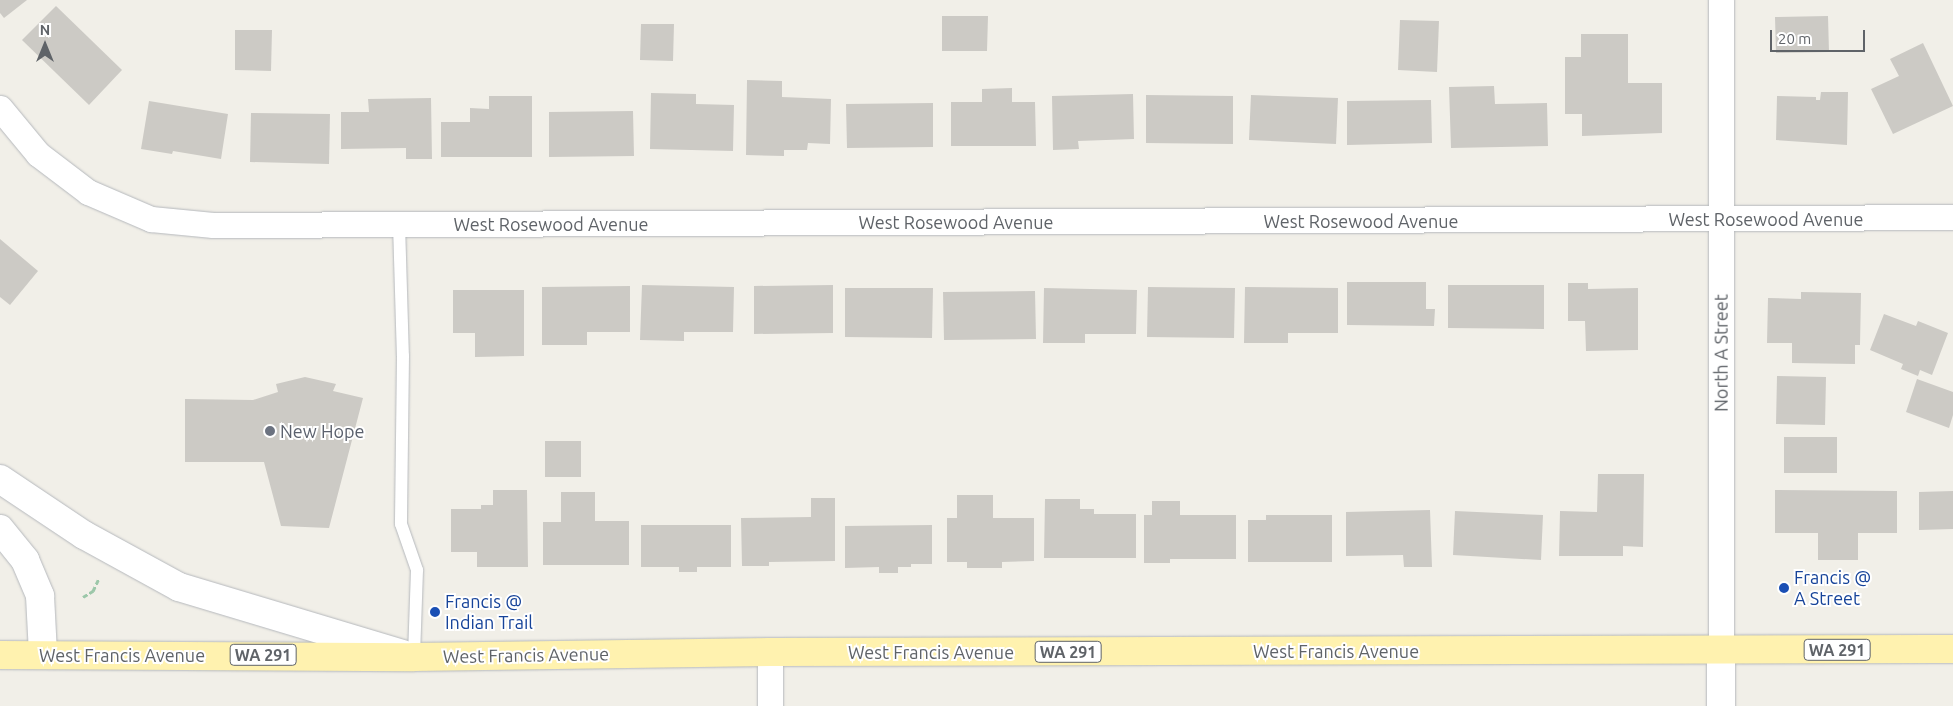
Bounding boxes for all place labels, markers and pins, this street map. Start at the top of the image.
place label: New Hope [280,420,364,442]
marker: New Hope [264,425,276,437]
place label: Francis @ A Street [1794,567,1871,610]
marker: Francis @ A Street [1778,582,1790,594]
place label: Francis @ Indian Trail [445,591,533,634]
marker: Francis @ Indian Trail [429,606,441,618]

